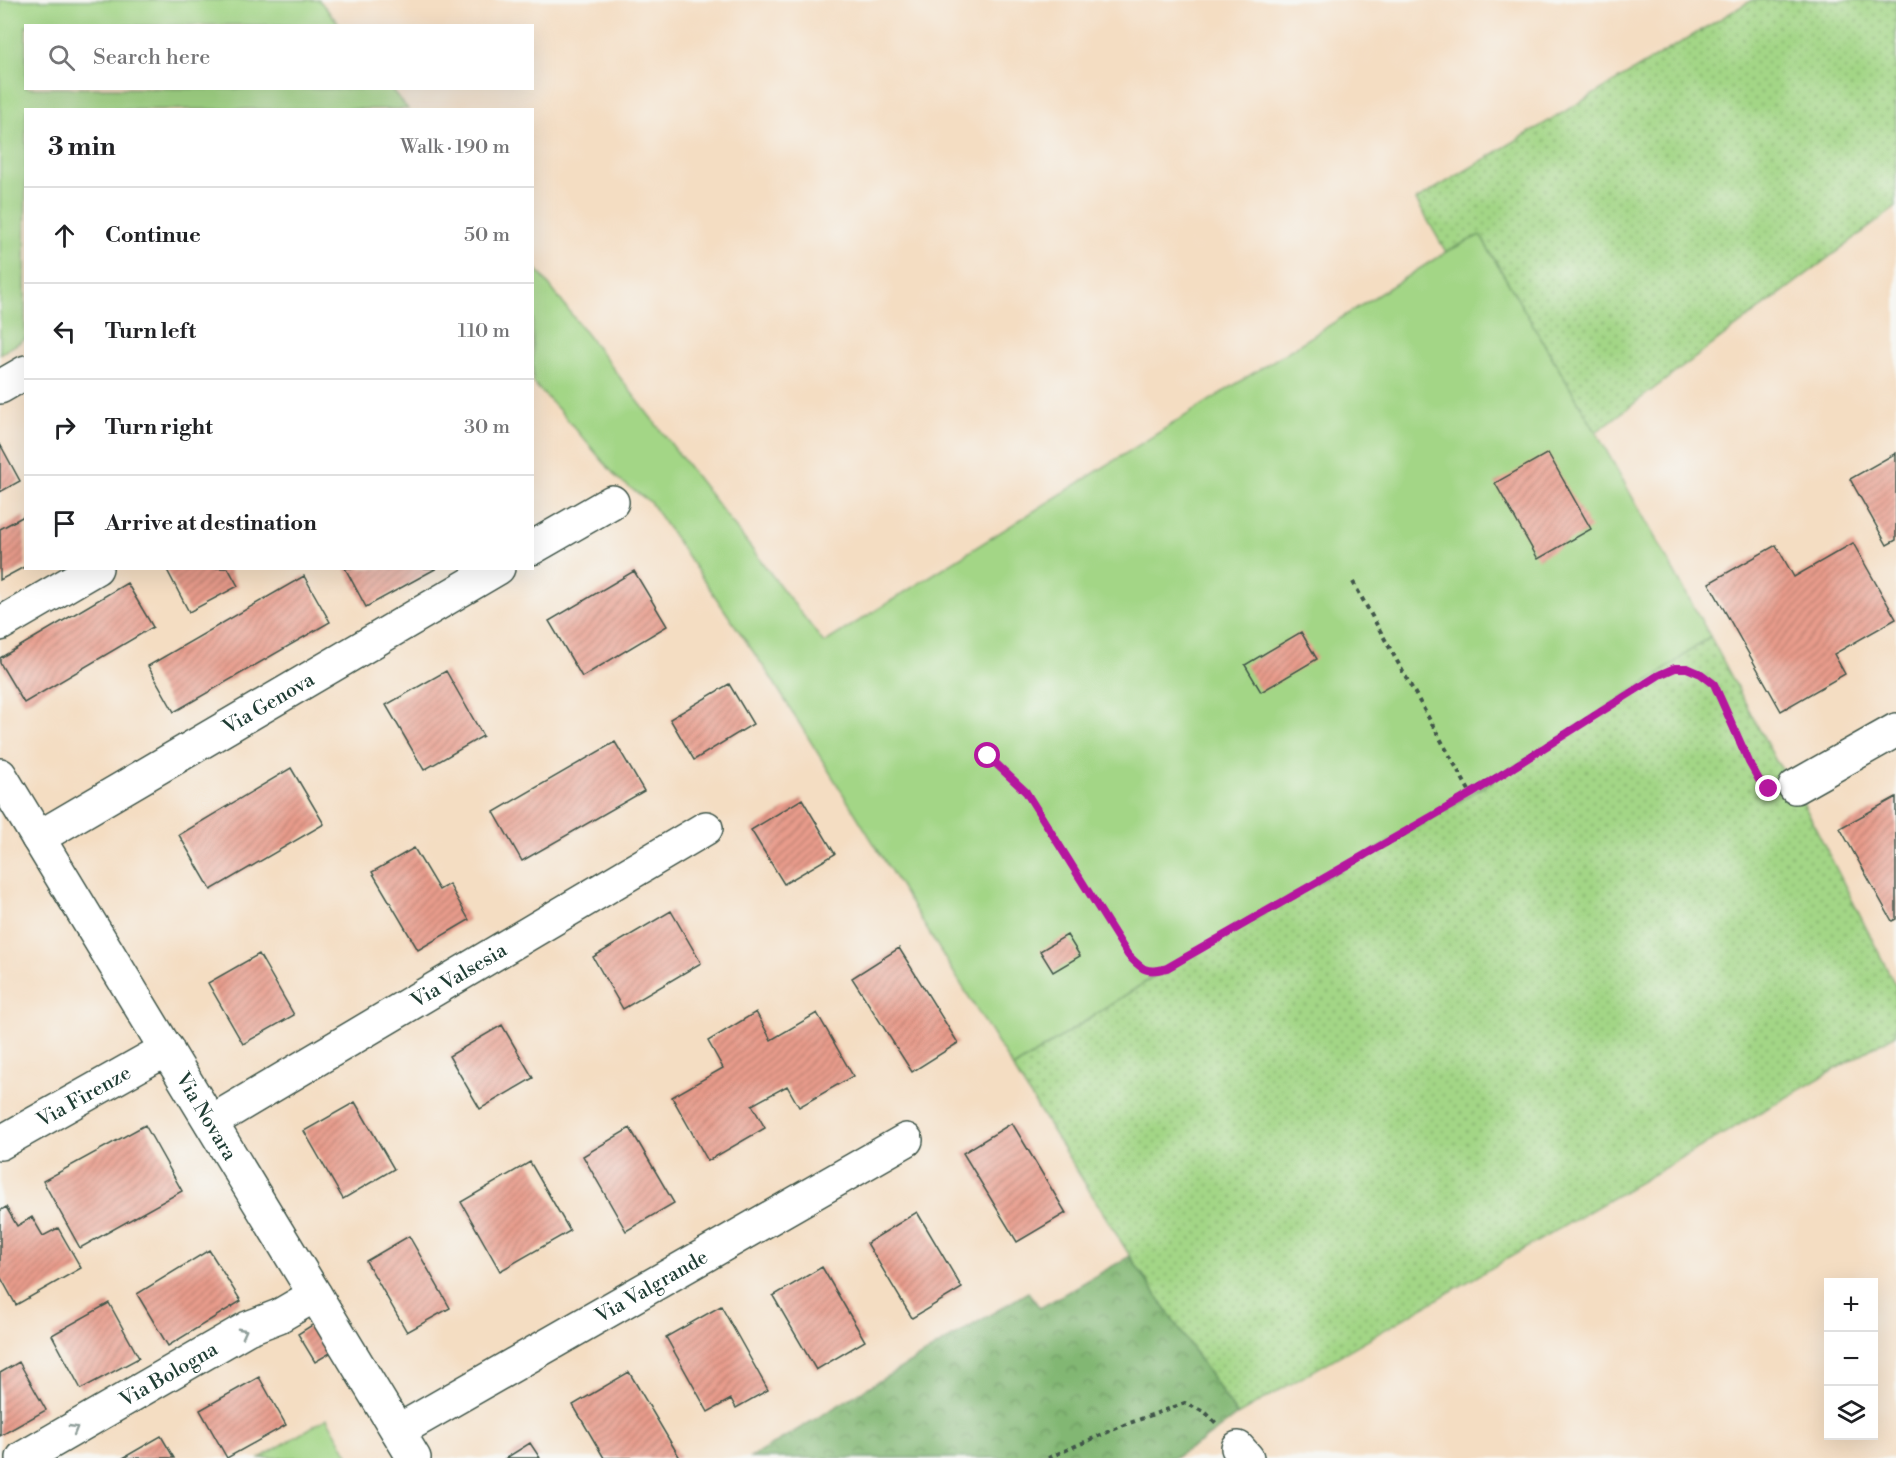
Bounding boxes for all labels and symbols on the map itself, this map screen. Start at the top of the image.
street label: Via Genova [218,667,320,741]
route start [974,742,1000,768]
route end [1755,775,1781,801]
street label: Via Valsesia [406,938,513,1015]
street label: Via Firenze [32,1061,136,1134]
street label: Via Novara [169,1068,242,1166]
street label: Via Valgrande [591,1245,713,1330]
one-way arrow [237,1328,247,1339]
street label: Via Bologna [115,1337,223,1414]
one-way arrow [68,1425,78,1436]

